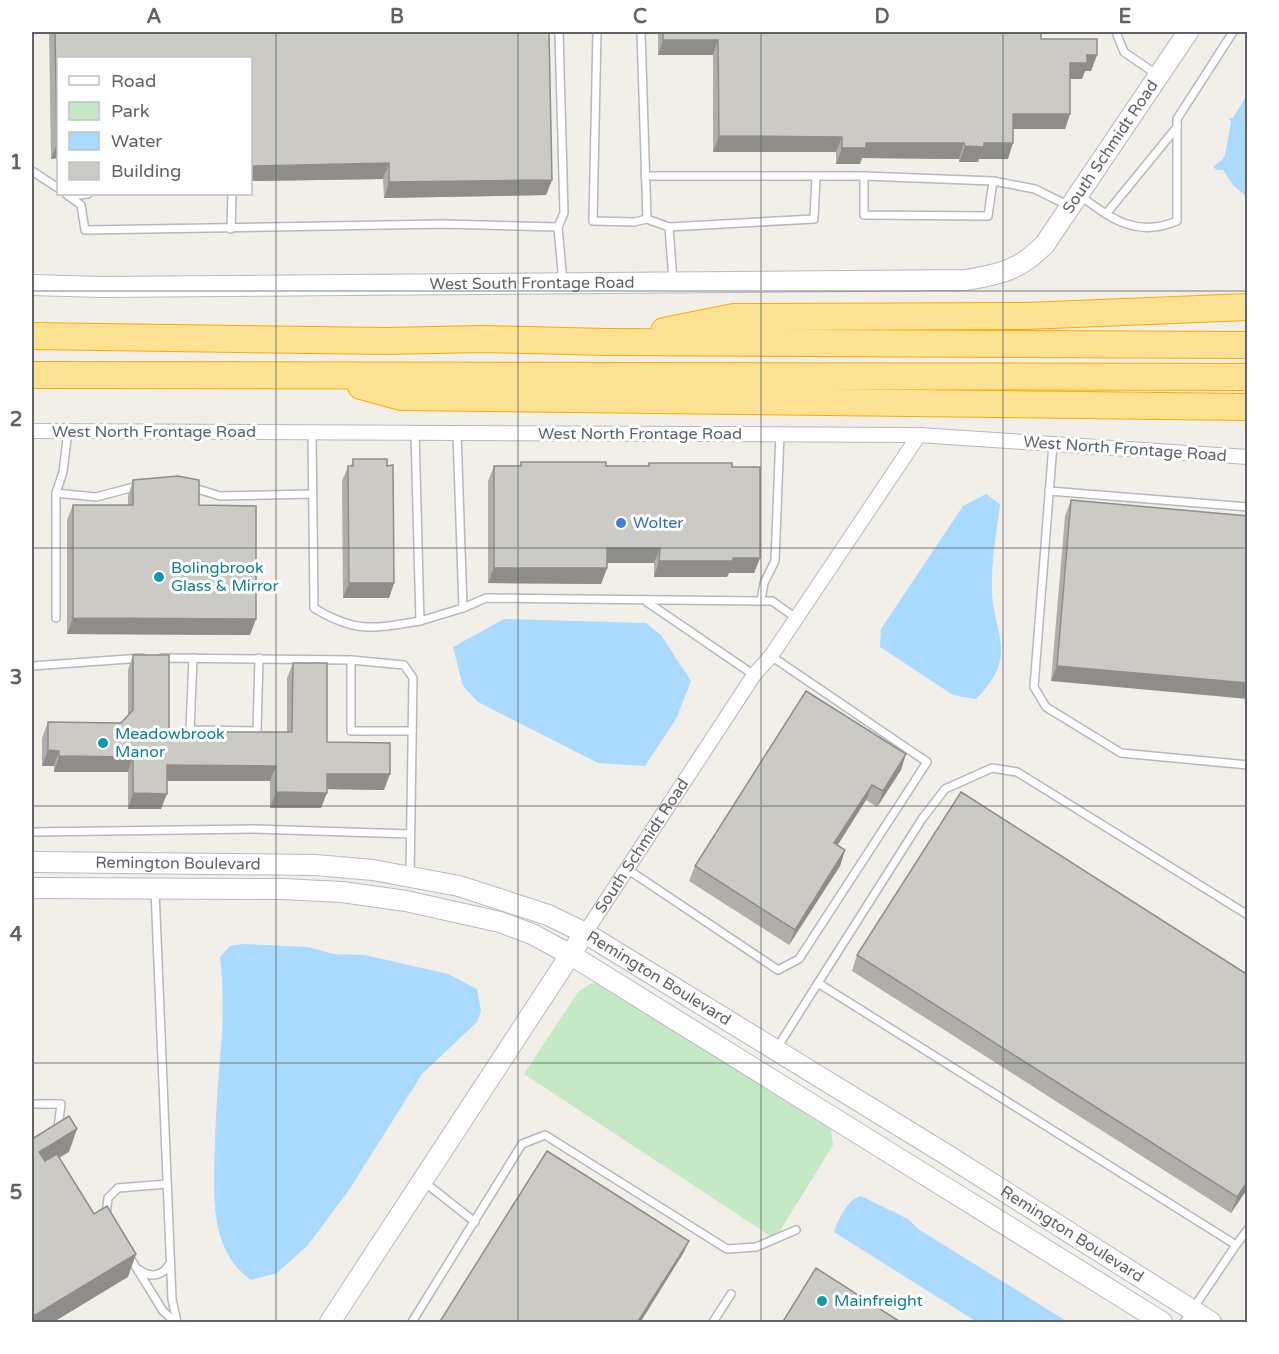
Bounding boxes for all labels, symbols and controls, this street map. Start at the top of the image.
text: A [147,5,162,29]
text: B [390,5,404,29]
text: C [633,5,647,29]
text: D [874,5,890,29]
text: E [1119,5,1132,29]
legend [57,57,252,195]
text: Road [111,70,156,92]
street label: South Schmidt Road [1058,76,1163,218]
text: Park [111,100,150,122]
text: Water [111,130,162,152]
text: 1 [10,151,22,175]
text: Building [111,160,181,182]
street label: West South Frontage Road [429,273,635,294]
text: 2 [10,408,22,432]
street label: West North Frontage Road [52,422,256,442]
street label: West North Frontage Road [538,424,742,444]
street label: West North Frontage Road [1023,432,1227,466]
place label: Wolter [633,513,684,533]
marker: Wolter [614,516,628,530]
place label: Bolingbrook Glass & Mirror [171,558,280,596]
marker: Bolingbrook Glass & Mirror [152,570,166,584]
text: 3 [10,666,22,690]
place label: Meadowbrook Manor [115,724,225,762]
marker: Meadowbrook Manor [96,736,110,750]
street label: South Schmidt Road [591,775,693,917]
street label: Remington Boulevard [95,853,261,874]
text: 4 [10,923,23,947]
street label: Remington Boulevard [583,926,735,1030]
text: 5 [10,1181,22,1205]
street label: Remington Boulevard [997,1181,1147,1287]
place label: Mainfreight [834,1291,923,1311]
marker: Mainfreight [815,1294,829,1308]

